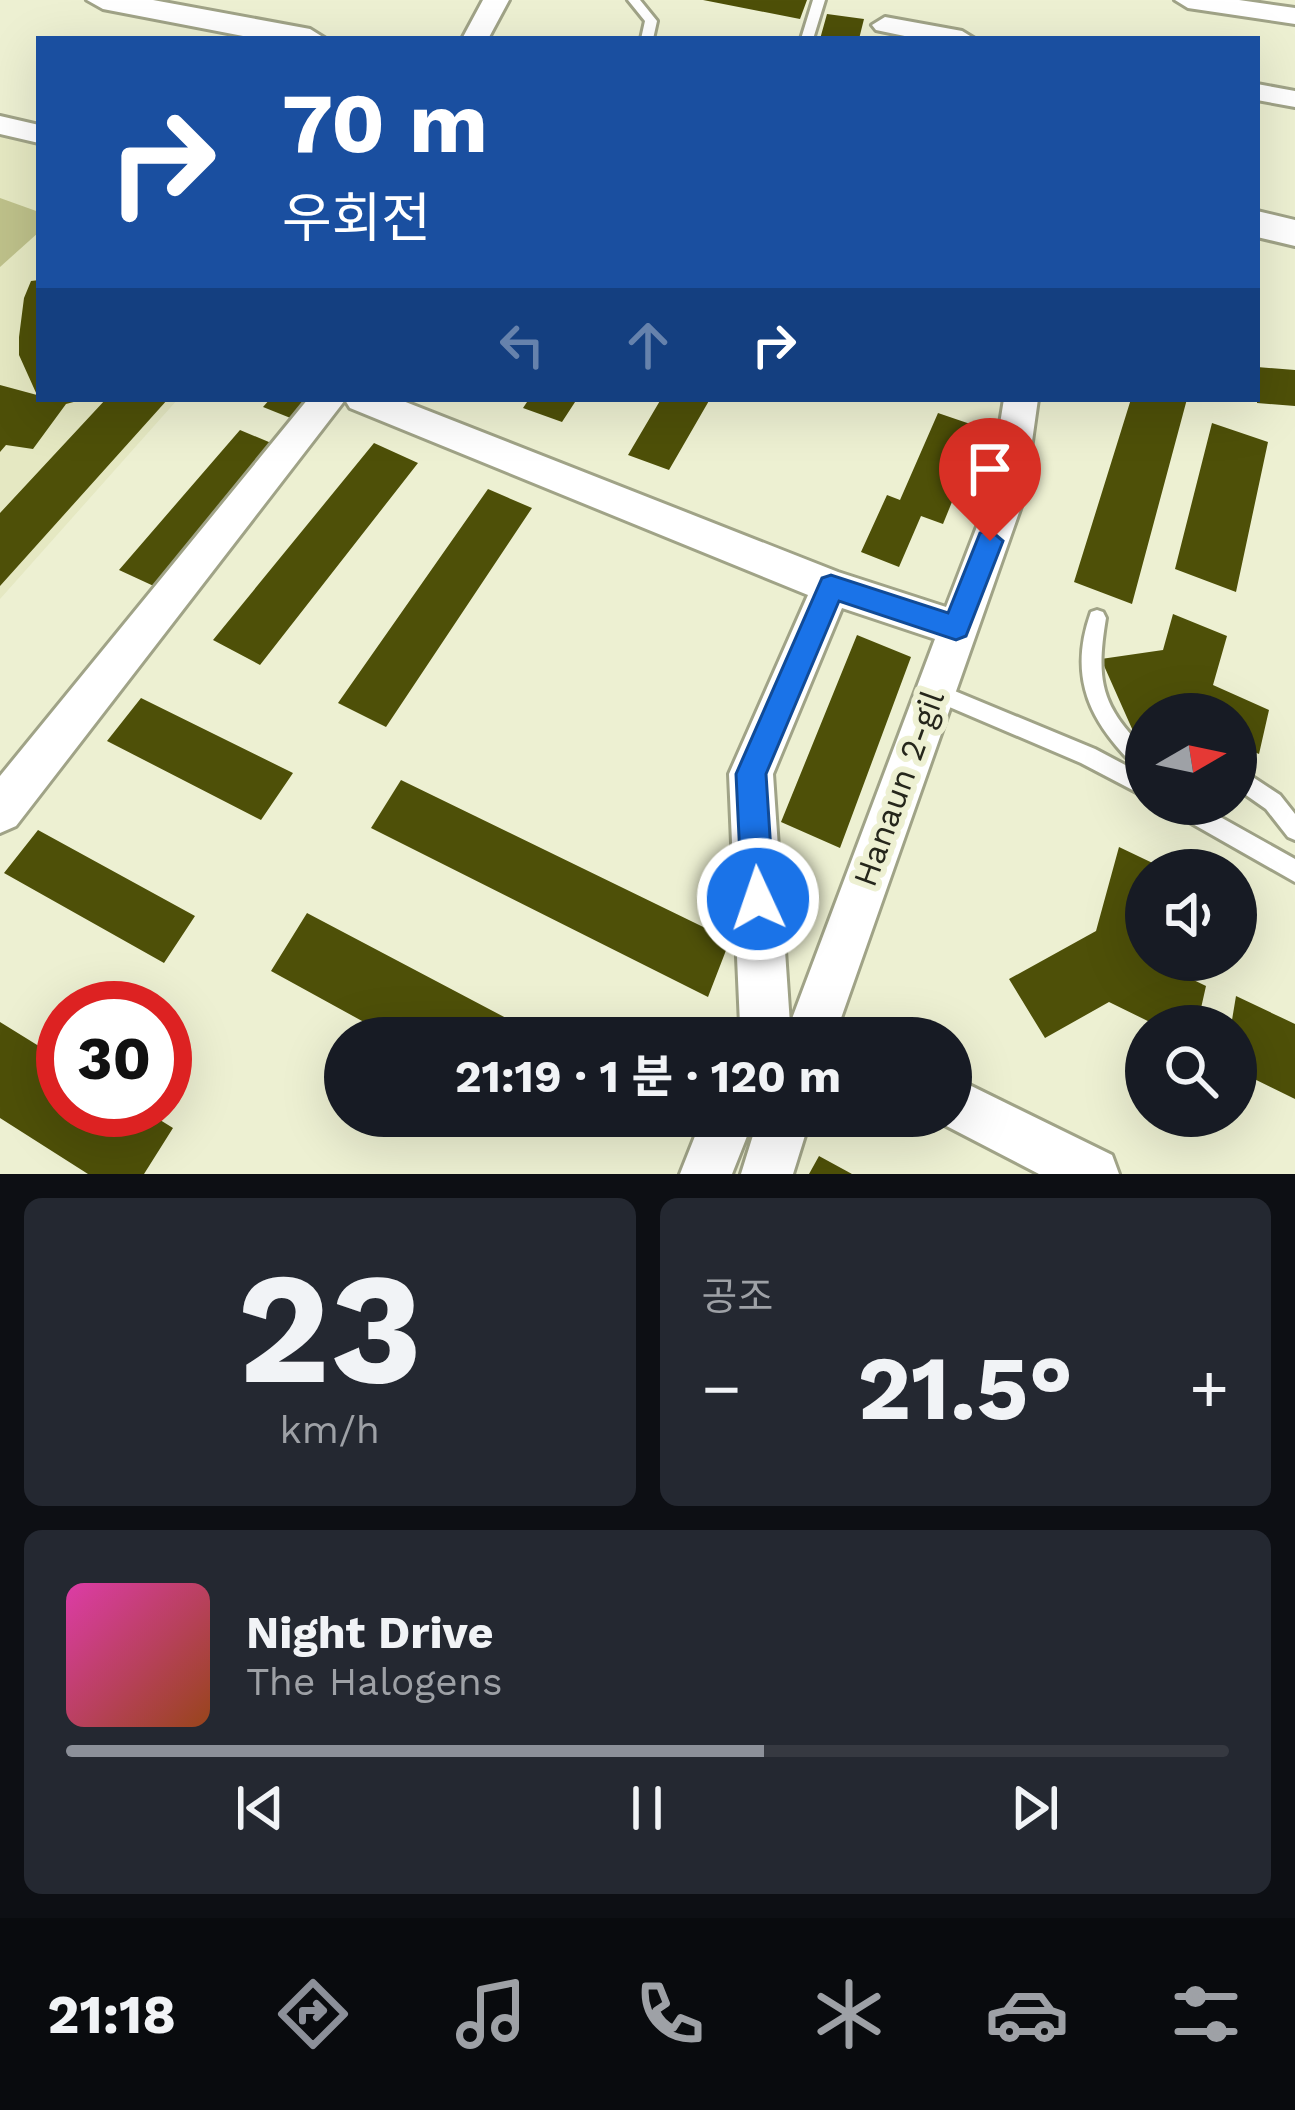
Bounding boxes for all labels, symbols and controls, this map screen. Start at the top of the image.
text: 70 m [282,74,488,172]
icon: right [84,84,240,240]
text: 우회전 [282,187,431,250]
icon: left [489,312,555,378]
icon: ahead [615,312,681,378]
icon: right [741,312,807,378]
pin [939,418,1041,541]
icon: arrive [957,436,1023,502]
street label: Hanaun 2-gil [845,685,952,891]
north arrow [1125,693,1257,825]
map controls [1125,693,1257,1137]
position arrow [695,836,821,962]
button: sound [1125,849,1257,981]
speed limit sign: 30 [36,981,192,1137]
button: search [1125,1005,1257,1137]
text: 21:19 · 1 분 · 120 m [455,1050,841,1103]
text: 23 [237,1237,422,1420]
text: 공조 [702,1274,773,1319]
text: 21.5° [857,1335,1073,1441]
text: − [702,1350,741,1427]
text: + [1189,1350,1229,1427]
text: km/h [280,1407,380,1452]
text: Night Drive [246,1606,494,1659]
text: The Halogens [246,1659,502,1704]
icon: previous [227,1775,293,1841]
icon: pause [614,1775,680,1841]
icon: next [1002,1775,1068,1841]
icon: directions [271,1972,355,2056]
icon: music [449,1972,533,2056]
icon: phone [628,1972,712,2056]
icon: climate [807,1972,891,2056]
icon: car [985,1972,1069,2056]
icon: filters [1164,1972,1248,2056]
text: 21:18 [47,1983,176,2046]

